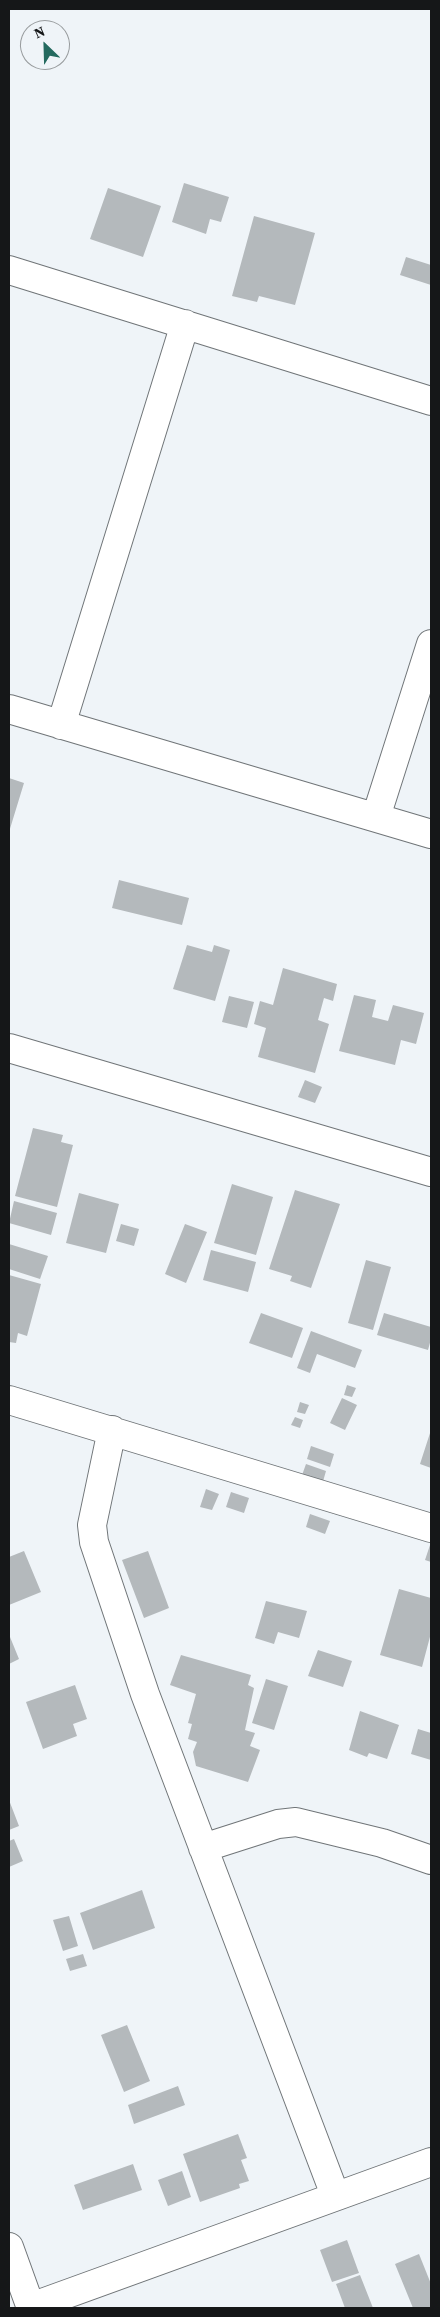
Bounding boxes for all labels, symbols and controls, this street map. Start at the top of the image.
north arrow [20,20,70,70]
text: N [31,21,48,43]

